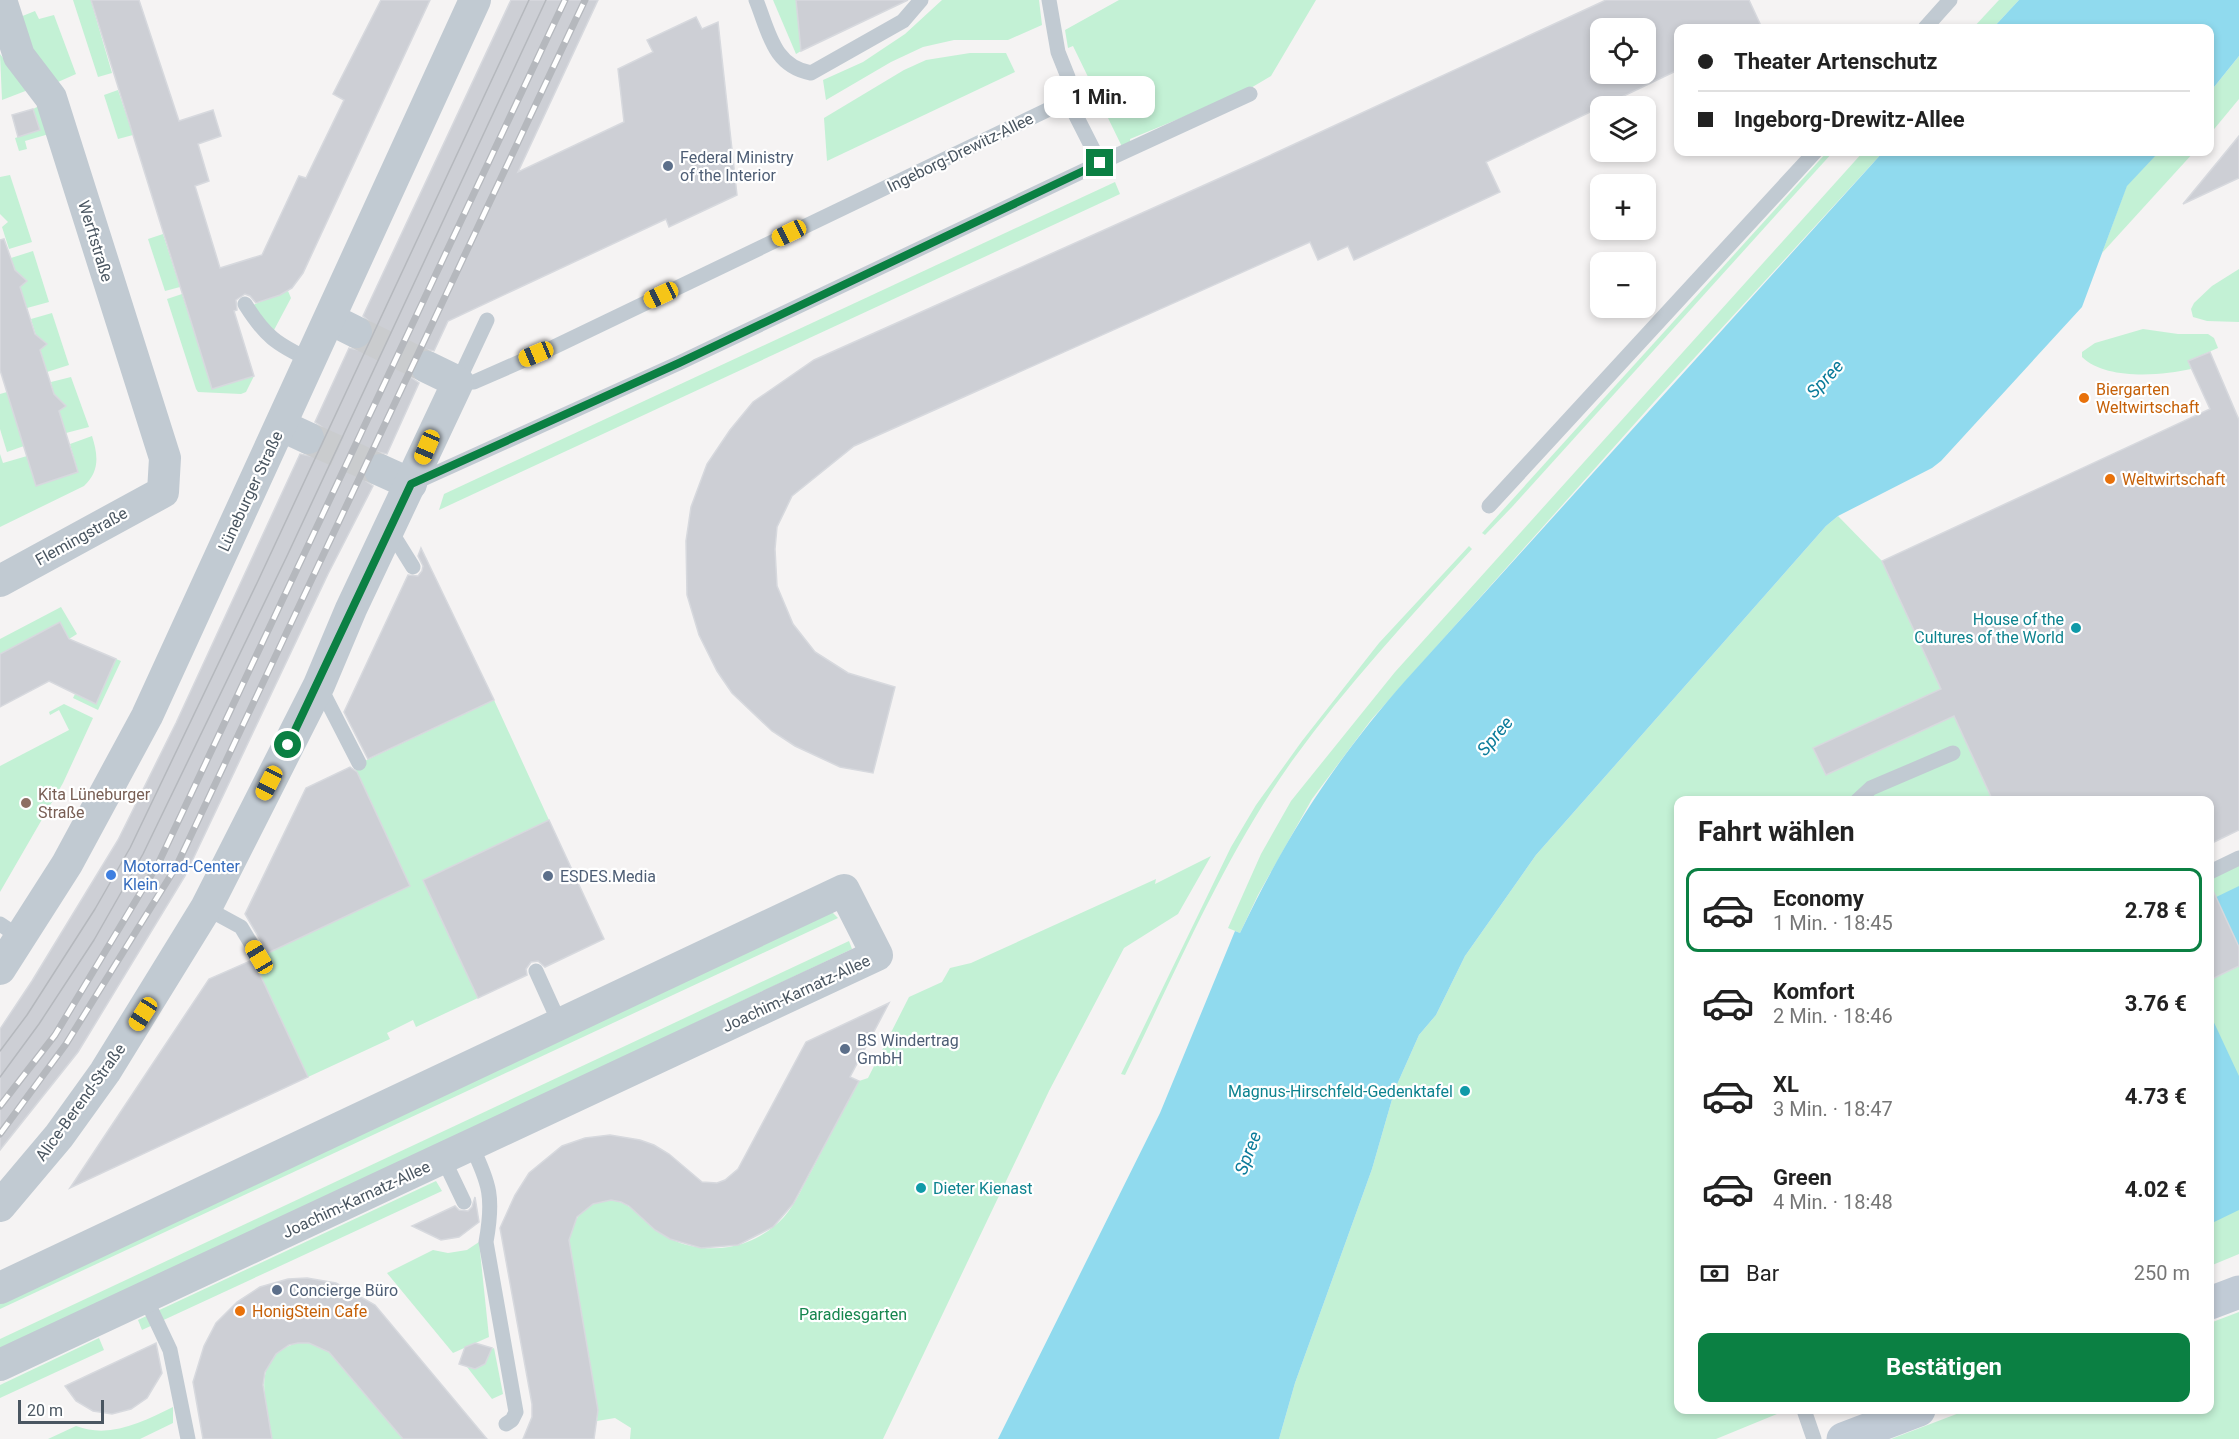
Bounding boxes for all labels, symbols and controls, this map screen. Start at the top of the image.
map controls [1590,18,1656,318]
button: locate [1590,18,1656,84]
text: Theater Artenschutz [1734,49,1938,74]
callout: 1 Min. [1044,76,1156,118]
text: 1 Min. [1071,85,1128,109]
button: layers [1590,96,1656,162]
text: Ingeborg-Drewitz-Allee [1734,107,1965,132]
street label: Ingeborg-Drewitz-Allee [884,109,1036,196]
place label: Federal Ministry of the Interior [680,148,794,185]
route end [1086,149,1113,176]
marker: Federal Ministry of the Interior [661,159,675,173]
button: + [1590,174,1656,240]
street label: Werftstraße [74,198,117,284]
car [769,217,809,249]
button: − [1590,252,1656,318]
car [641,279,681,311]
car [516,339,556,369]
water label: Spree [1802,355,1847,402]
place label: Biergarten Weltwirtschaft [2096,380,2199,417]
marker: Biergarten Weltwirtschaft [2077,391,2091,405]
car [412,427,442,467]
street label: Lüneburger Straße [214,428,287,555]
place label: Weltwirtschaft [2122,470,2225,489]
marker: Weltwirtschaft [2103,472,2117,486]
street label: Flemingstraße [32,503,131,570]
place label: House of the Cultures of the World [1914,610,2064,647]
marker: House of the Cultures of the World [2069,621,2083,635]
water label: Spree [1472,712,1517,759]
route start [274,731,301,758]
car [253,763,285,803]
place label: Kita Lüneburger Straße [38,785,151,822]
marker: Kita Lüneburger Straße [19,796,33,810]
text: Fahrt wählen [1698,816,1855,848]
place label: Motorrad-Center Klein [123,857,240,894]
place label: ESDES.Media [560,867,656,886]
marker: Motorrad-Center Klein [104,868,118,882]
marker: ESDES.Media [541,869,555,883]
icon: car [1701,883,1755,937]
text: Economy [1773,886,1864,911]
text: 2.78 € [2125,898,2187,923]
text: 1 Min. · 18:45 [1773,911,1893,935]
car [242,937,276,977]
street label: Joachim-Karnatz-Allee [719,951,873,1036]
icon: car [1701,976,1755,1030]
text: Komfort [1773,979,1855,1004]
text: 3.76 € [2125,991,2187,1016]
car [126,994,160,1034]
text: 2 Min. · 18:46 [1773,1004,1893,1028]
place label: BS Windertrag GmbH [857,1031,959,1068]
street label: Alice-Berend-Straße [31,1040,129,1165]
marker: BS Windertrag GmbH [838,1042,852,1056]
icon: car [1701,1069,1755,1123]
text: XL [1773,1072,1799,1097]
place label: Magnus-Hirschfeld-Gedenktafel [1228,1082,1453,1101]
marker: Magnus-Hirschfeld-Gedenktafel [1458,1084,1472,1098]
text: 4.73 € [2125,1084,2187,1109]
text: 3 Min. · 18:47 [1773,1097,1893,1121]
water label: Spree [1230,1128,1265,1177]
street label: Joachim-Karnatz-Allee [279,1157,433,1242]
icon: car [1701,1162,1755,1216]
text: Green [1773,1165,1832,1190]
text: 4.02 € [2125,1177,2187,1202]
place label: Dieter Kienast [933,1179,1032,1198]
marker: Dieter Kienast [914,1181,928,1195]
text: 4 Min. · 18:48 [1773,1190,1893,1214]
icon: cash [1698,1257,1731,1290]
text: Bar [1746,1261,1779,1286]
text: 250 m [2134,1261,2190,1285]
place label: Concierge Büro [289,1281,398,1300]
marker: Concierge Büro [270,1283,284,1297]
place label: HonigStein Cafe [252,1302,367,1321]
marker: HonigStein Cafe [233,1304,247,1318]
park label: Paradiesgarten [799,1305,907,1324]
button: Bestätigen [1698,1333,2190,1402]
scale bar [18,1397,104,1424]
text: 20 m [27,1401,63,1420]

